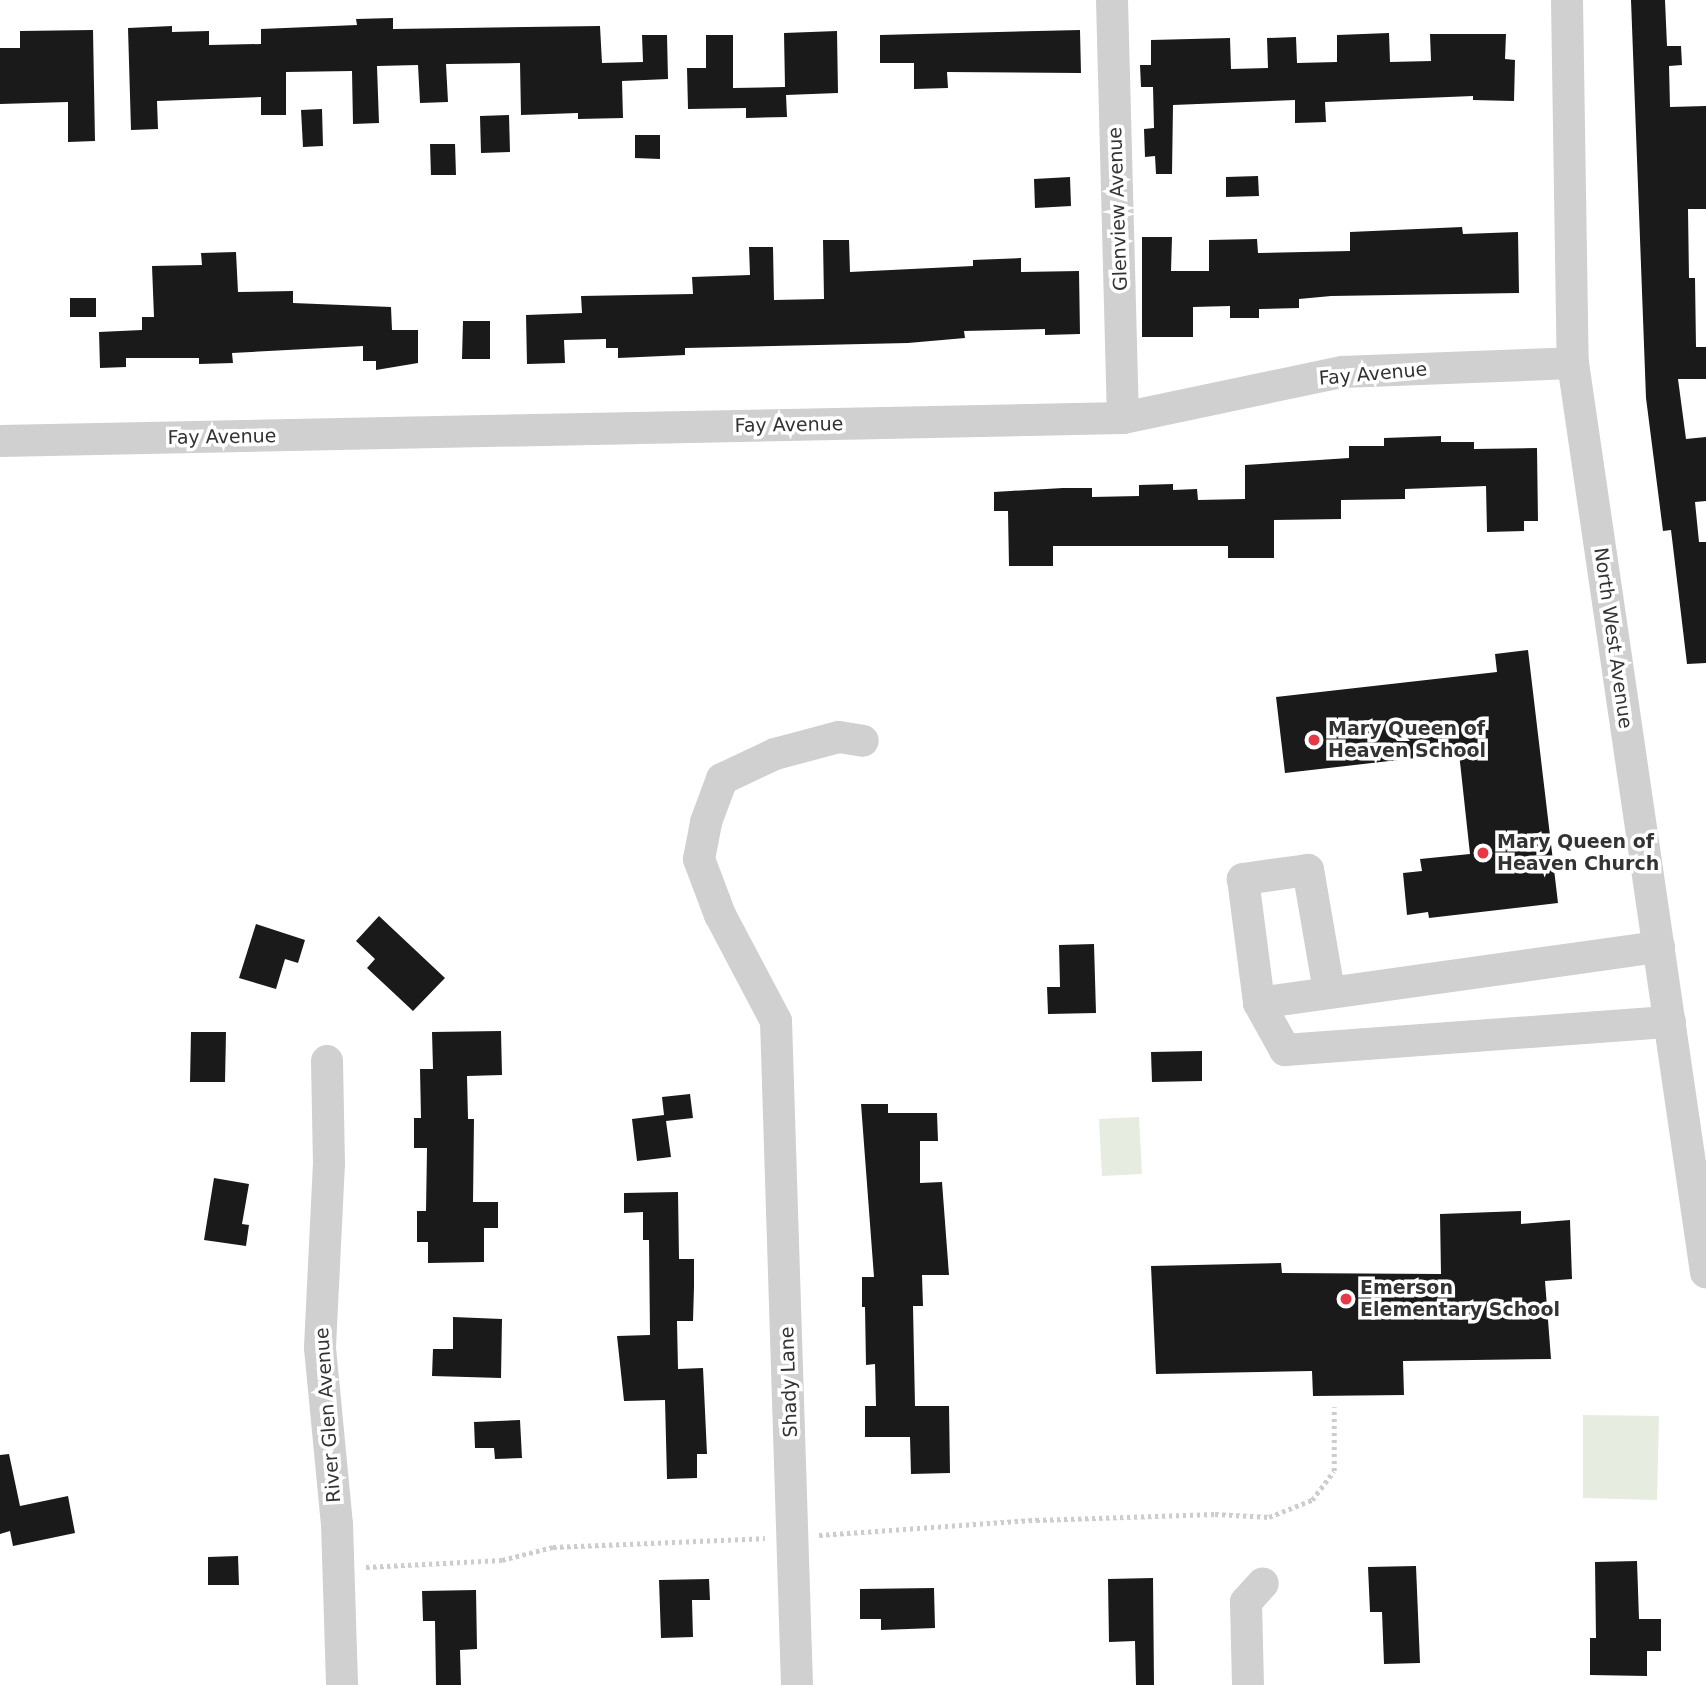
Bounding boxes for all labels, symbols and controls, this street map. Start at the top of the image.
street label: Glenview Avenue [1104,127,1132,291]
street label: Fay Avenue [1318,358,1428,390]
street label: Fay Avenue [734,413,844,437]
street label: Fay Avenue [167,425,277,449]
street label: North West Avenue [1589,546,1637,730]
place label: Mary Queen of Heaven School [1328,718,1486,762]
marker: Mary Queen of Heaven School [1306,732,1322,748]
place label: Mary Queen of Heaven Church [1497,831,1659,875]
marker: Mary Queen of Heaven Church [1475,845,1491,861]
place label: Emerson Elementary School [1360,1277,1560,1321]
marker: Emerson Elementary School [1338,1291,1354,1307]
street label: Shady Lane [776,1326,802,1438]
street label: River Glen Avenue [311,1327,345,1503]

